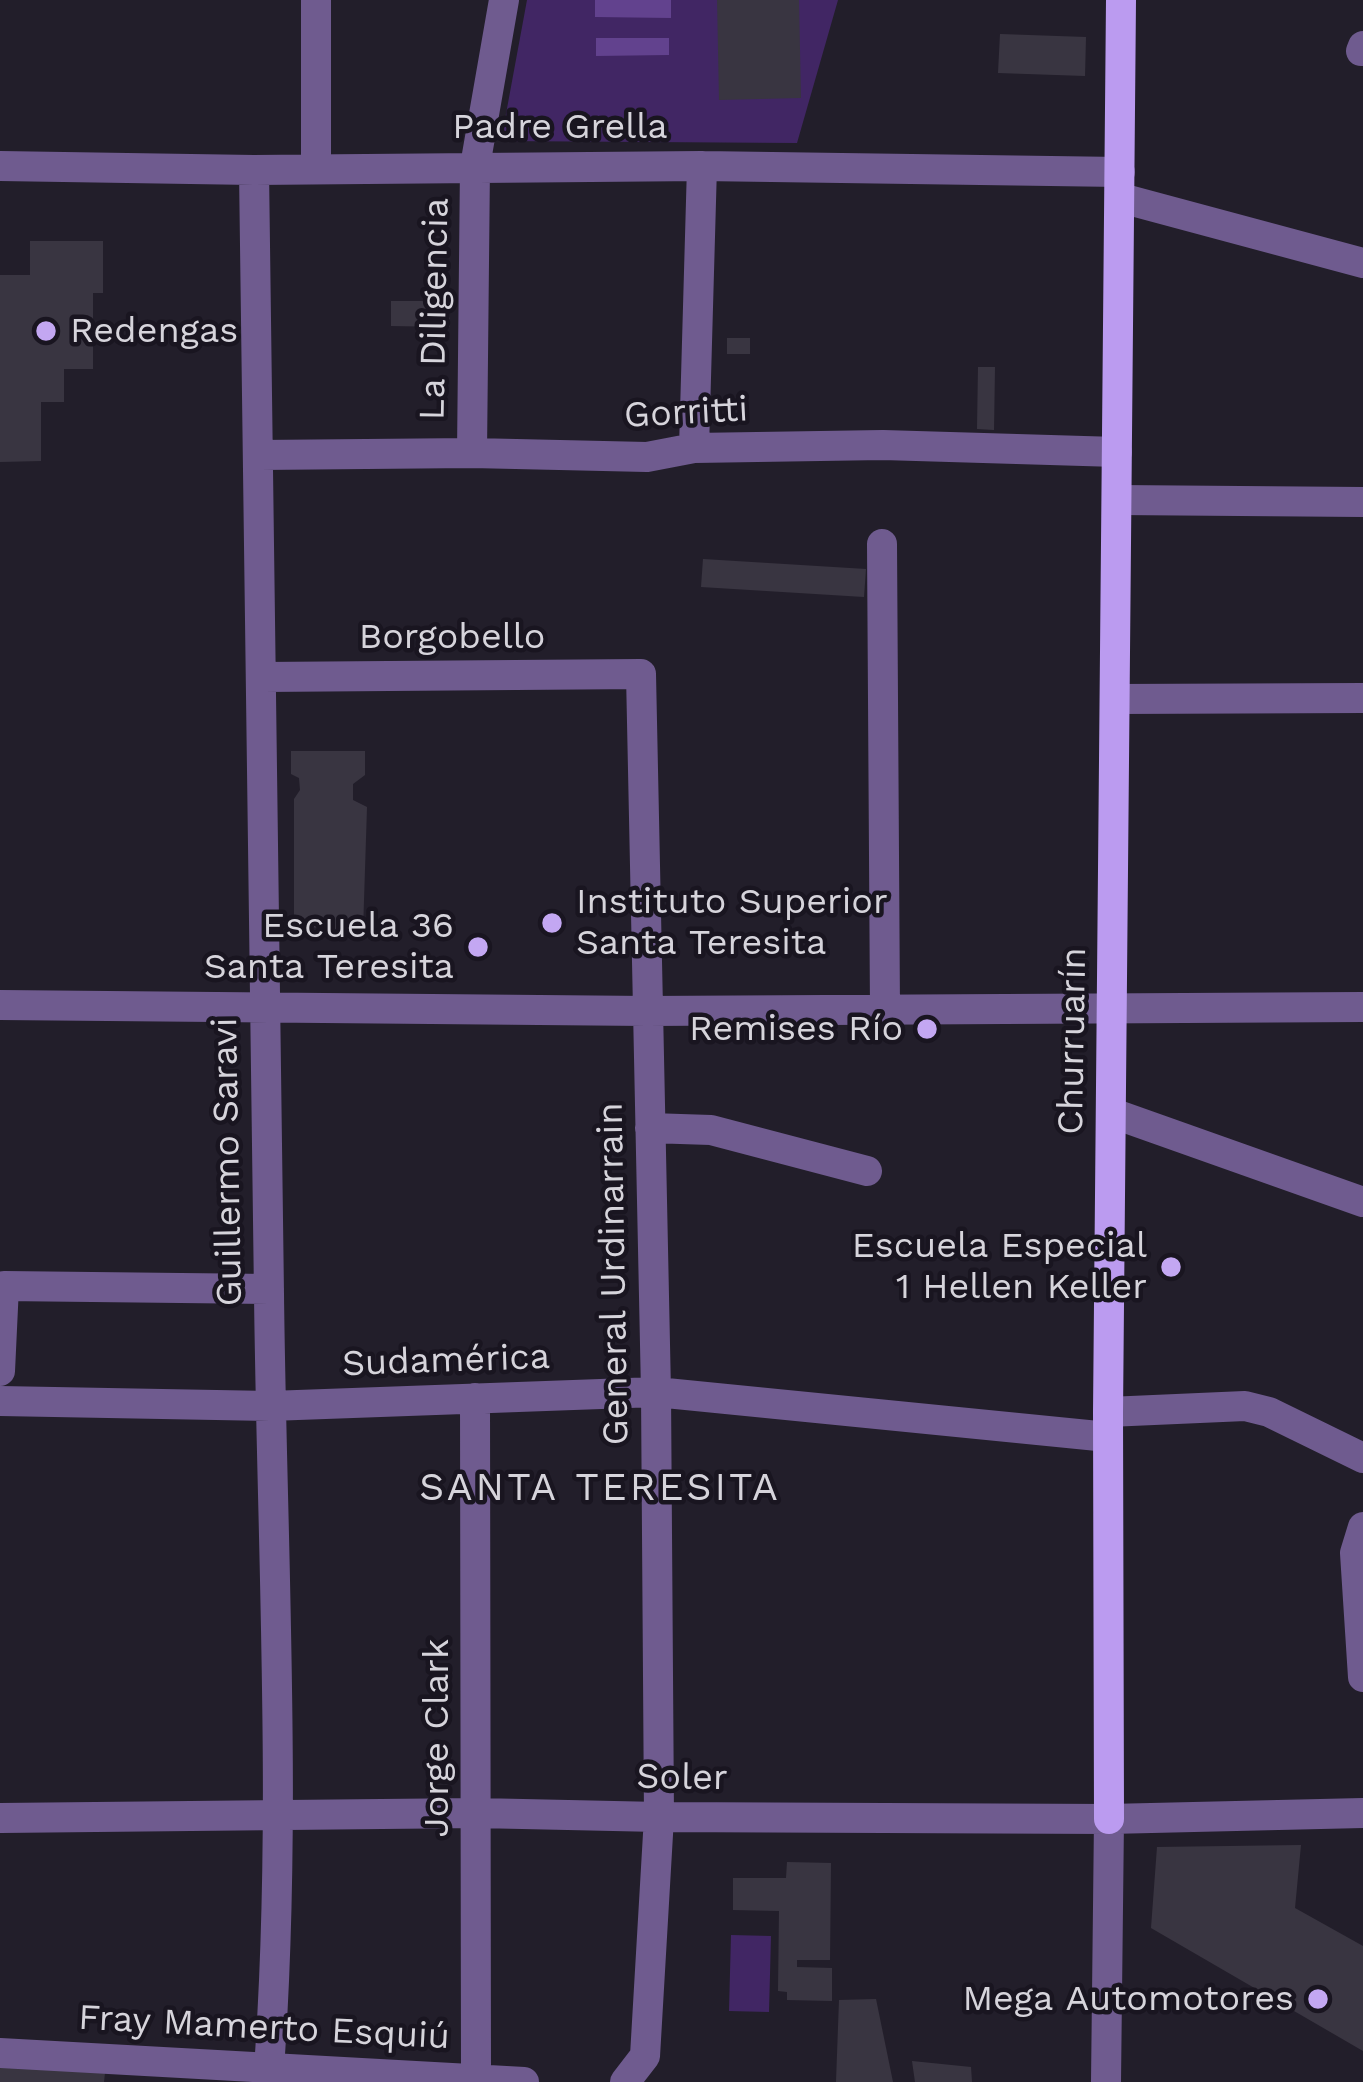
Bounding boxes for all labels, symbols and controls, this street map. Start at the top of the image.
street label: Padre Grella [452,105,668,149]
street label: La Diligencia [411,197,459,421]
place label: Redengas [70,309,238,353]
marker: Redengas [33,318,59,344]
street label: Gorritti [623,388,749,438]
street label: Borgobello [359,615,545,659]
place label: Instituto Superior Santa Teresita [576,880,888,965]
place label: Escuela 36 Santa Teresita [204,904,454,989]
marker: Instituto Superior Santa Teresita [539,910,565,936]
marker: Escuela 36 Santa Teresita [465,934,491,960]
street label: Churruarín [1050,947,1096,1135]
place label: Remises Río [689,1007,903,1051]
marker: Remises Río [914,1016,940,1042]
street label: Guillermo Saravi [204,1017,252,1307]
street label: General Urdinarrain [589,1102,639,1446]
place label: Escuela Especial 1 Hellen Keller [852,1224,1147,1309]
marker: Escuela Especial 1 Hellen Keller [1158,1254,1184,1280]
street label: Sudamérica [341,1336,551,1386]
district label: SANTA TERESITA [419,1466,781,1512]
street label: Jorge Clark [415,1639,459,1837]
street label: Soler [636,1756,728,1800]
place label: Mega Automotores [963,1977,1294,2021]
marker: Mega Automotores [1305,1986,1331,2012]
street label: Fray Mamerto Esquiú [77,1997,451,2059]

